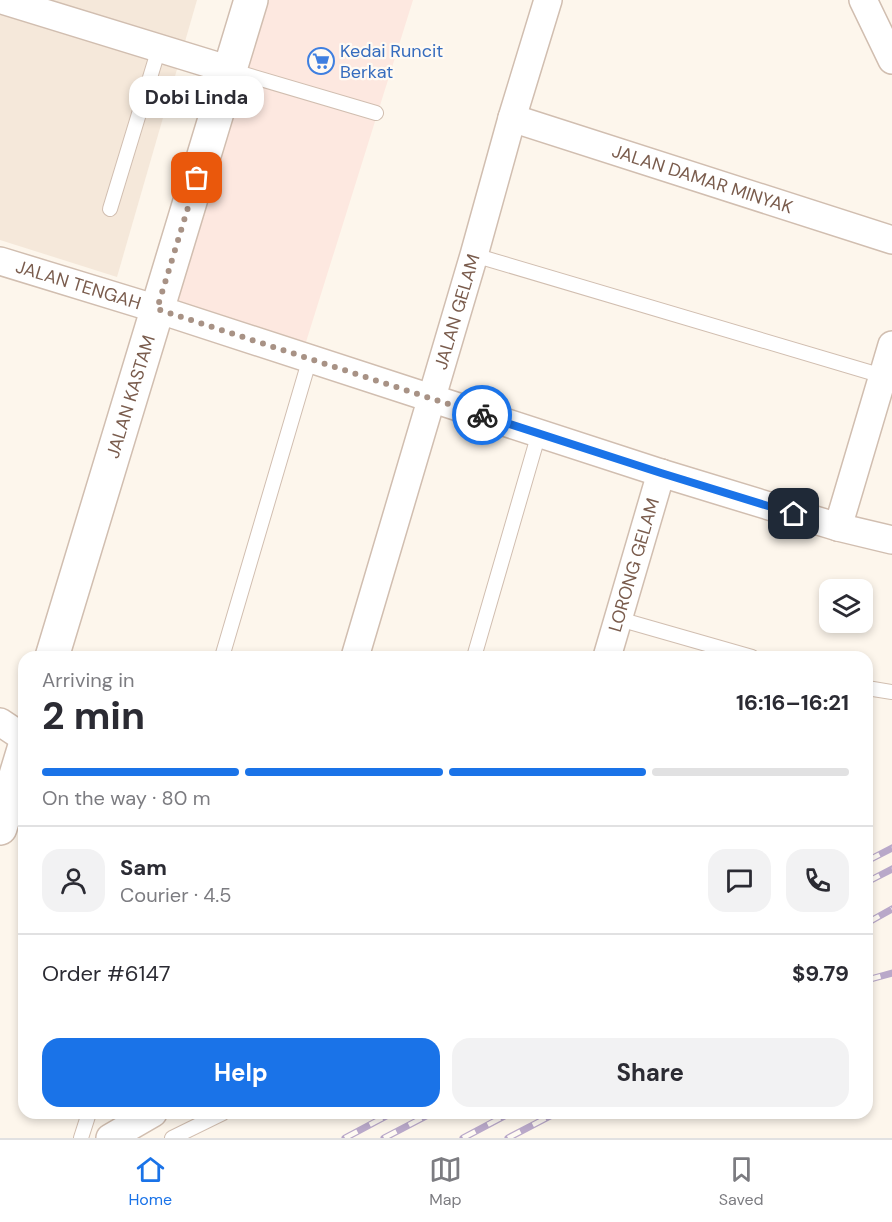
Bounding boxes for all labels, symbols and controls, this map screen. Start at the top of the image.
place label: Kedai Runcit Berkat [340,39,443,84]
supermarket icon: Kedai Runcit Berkat [306,46,336,76]
callout: Dobi Linda [130,76,264,118]
text: Dobi Linda [145,84,248,110]
street label: JALAN DAMAR MINYAK [609,139,796,220]
pin [171,152,222,203]
icon: bag [180,161,213,194]
street label: JALAN GELAM [429,251,486,373]
street label: JALAN TENGAH [13,255,144,315]
street label: JALAN KASTAM [101,332,161,461]
courier [452,385,512,445]
icon: bike [466,399,499,432]
pin [768,488,819,539]
street label: LORONG GELAM [603,495,665,635]
icon: home [777,497,810,530]
map controls [819,579,873,633]
button: layers [819,579,873,633]
text: Arriving in [42,667,134,693]
text: 16:16–16:21 [736,688,849,717]
text: 2 min [42,690,145,741]
text: On the way · 80 m [42,785,210,811]
button: person [42,849,105,912]
button: chat [708,849,771,912]
button: phone [786,849,849,912]
text: Sam [120,853,167,882]
text: Courier · 4.5 [120,882,232,908]
text: Order #6147 [42,959,171,988]
text: $9.79 [792,959,849,988]
button: Help [42,1038,440,1107]
button: Share [452,1038,849,1107]
tab: Home [128,1153,172,1210]
tab: Map [429,1153,462,1210]
tab: Saved [719,1153,764,1210]

